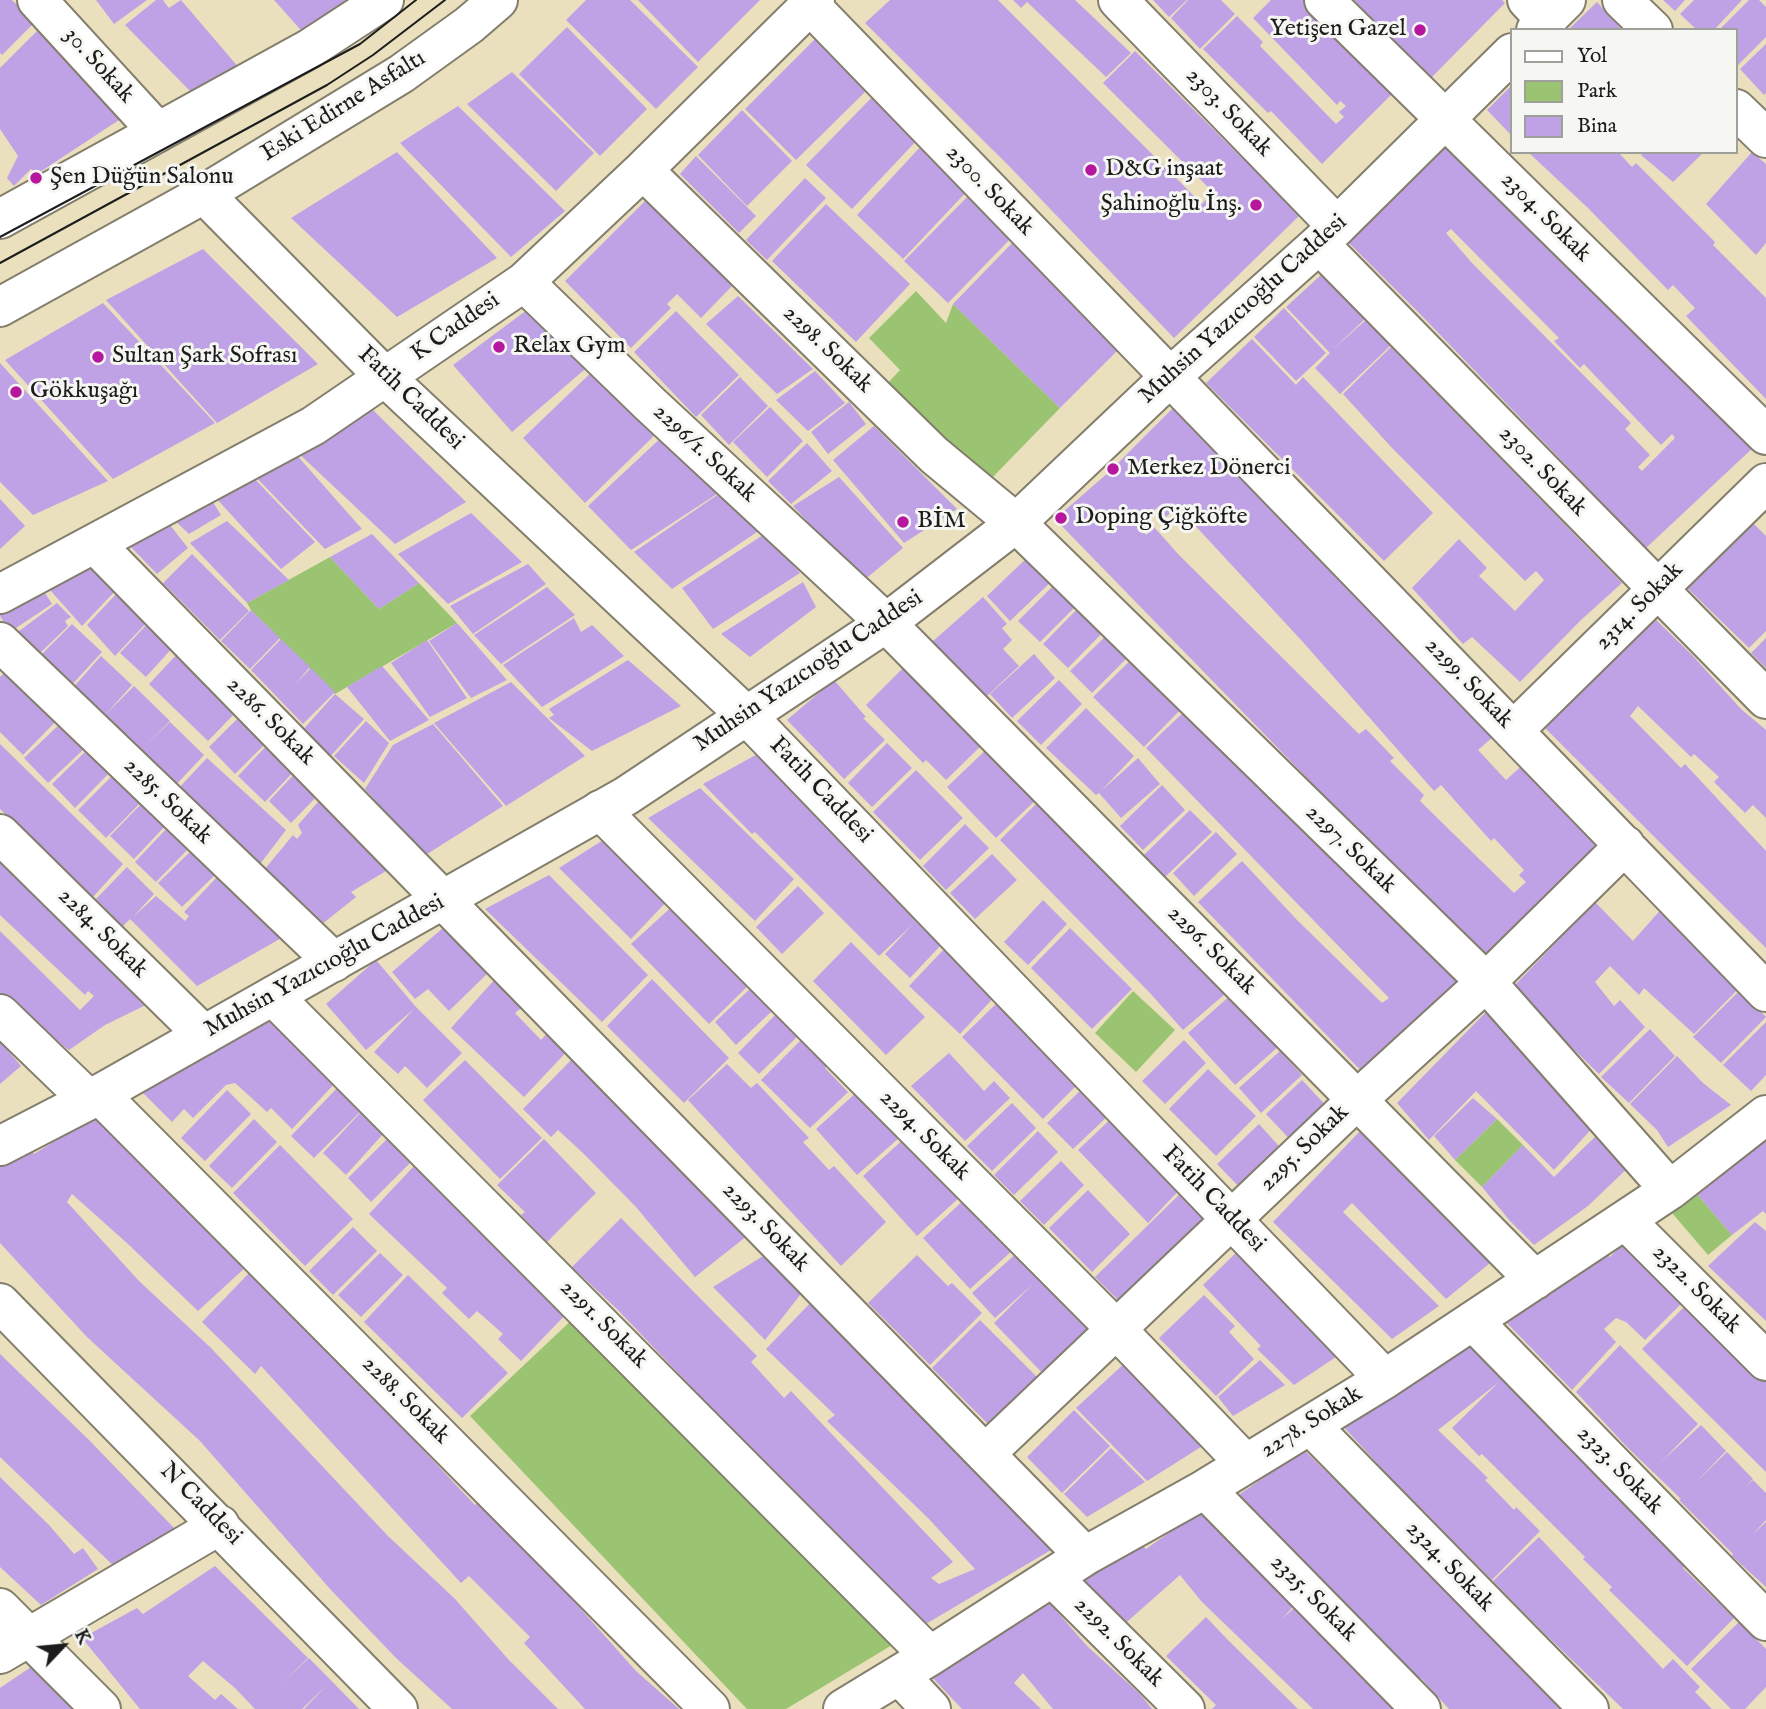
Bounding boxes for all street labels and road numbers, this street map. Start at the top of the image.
street label: 30. Sokak [56,22,140,110]
street label: Eski Edirne Asfaltı [257,45,431,169]
street label: 2303. Sokak [1179,63,1277,163]
street label: 2300. Sokak [939,139,1039,243]
street label: 2304. Sokak [1494,167,1596,269]
street label: Muhsin Yazıcıoğlu Caddesi [1134,209,1354,411]
street label: K Caddesi [406,287,506,369]
street label: 2298. Sokak [776,300,878,400]
street label: Fatih Caddesi [351,341,469,457]
street label: 2296/1. Sokak [646,399,762,509]
street label: 2302. Sokak [1492,421,1592,523]
street label: 2314. Sokak [1590,557,1690,657]
street label: Muhsin Yazıcıoğlu Caddesi [689,585,929,759]
street label: 2299. Sokak [1418,633,1518,735]
street label: 2286. Sokak [220,672,320,772]
street label: Fatih Caddesi [762,732,878,850]
street label: 2285. Sokak [117,753,217,851]
street label: 2297. Sokak [1298,799,1402,901]
street label: 2284. Sokak [51,883,153,985]
street label: Muhsin Yazıcıoğlu Caddesi [200,889,450,1045]
street label: 2296. Sokak [1160,900,1262,1002]
street label: 2294. Sokak [873,1085,975,1187]
street label: 2295. Sokak [1254,1099,1356,1199]
street label: Fatih Caddesi [1155,1141,1271,1259]
street label: 2293. Sokak [715,1177,815,1279]
street label: 2322. Sokak [1645,1239,1747,1341]
street label: 2291. Sokak [553,1275,653,1375]
street label: 2288. Sokak [355,1351,455,1451]
street label: 2278. Sokak [1256,1380,1368,1466]
street label: 2323. Sokak [1570,1421,1668,1521]
street label: N Caddesi [153,1458,247,1552]
street label: 2324. Sokak [1399,1516,1499,1618]
street label: 2325. Sokak [1263,1549,1363,1649]
street label: 2292. Sokak [1067,1592,1169,1694]

